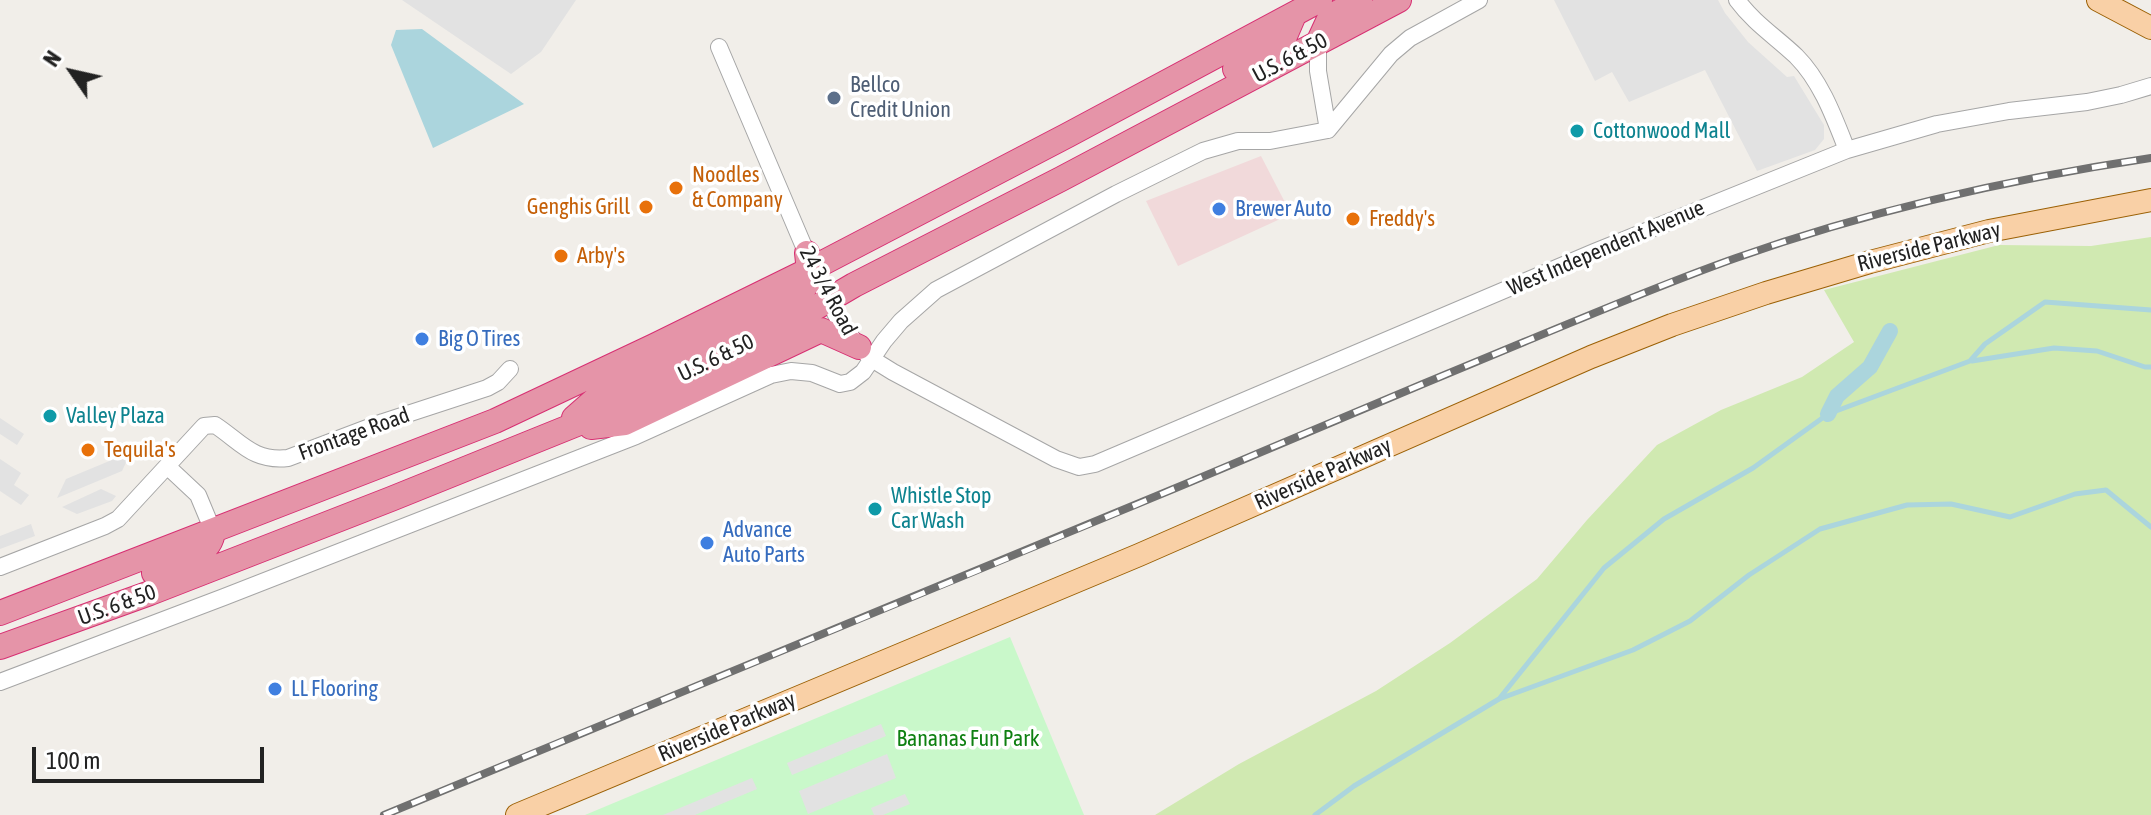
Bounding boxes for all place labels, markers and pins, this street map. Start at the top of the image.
place label: Bellco Credit Union [850,72,951,124]
marker: Bellco Credit Union [825,89,843,107]
place label: Cottonwood Mall [1593,118,1730,144]
marker: Cottonwood Mall [1568,122,1586,140]
place label: Noodles & Company [692,162,783,214]
marker: Noodles & Company [667,179,685,197]
place label: Genghis Grill [527,194,630,220]
place label: Brewer Auto [1235,196,1332,222]
marker: Genghis Grill [637,198,655,216]
marker: Brewer Auto [1210,200,1228,218]
place label: Freddy's [1369,206,1435,232]
marker: Freddy's [1344,210,1362,228]
place label: Arby's [577,243,625,269]
marker: Arby's [552,247,570,265]
place label: Big O Tires [438,326,520,352]
marker: Big O Tires [413,330,431,348]
place label: Valley Plaza [66,403,165,429]
marker: Valley Plaza [41,407,59,425]
place label: Tequila's [104,437,176,463]
marker: Tequila's [79,441,97,459]
place label: Whistle Stop Car Wash [891,483,992,534]
marker: Whistle Stop Car Wash [866,500,884,518]
place label: Advance Auto Parts [723,517,805,568]
marker: Advance Auto Parts [698,534,716,552]
place label: LL Flooring [291,676,378,702]
marker: LL Flooring [266,680,284,698]

